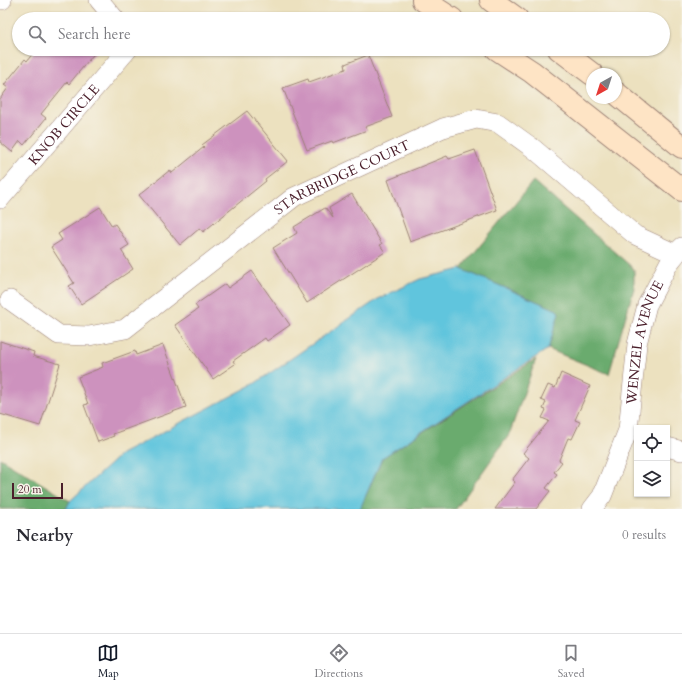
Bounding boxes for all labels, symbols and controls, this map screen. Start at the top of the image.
search box [12,12,670,56]
icon: search [26,23,48,45]
text: Search here [58,24,131,44]
north arrow [586,68,622,104]
street label: KNOB CIRCLE [24,80,104,169]
street label: STARBRIDGE COURT [270,135,413,219]
street label: WENZEL AVENUE [621,276,668,406]
map controls [634,425,670,497]
button: locate [634,425,670,461]
button: layers [634,461,670,497]
scale bar [12,481,63,500]
text: 20 m [18,482,42,497]
text: Nearby [16,524,73,547]
text: 0 results [622,526,666,544]
tab: Map [97,642,119,681]
tab: Directions [314,642,363,681]
tab: Saved [558,642,585,681]

